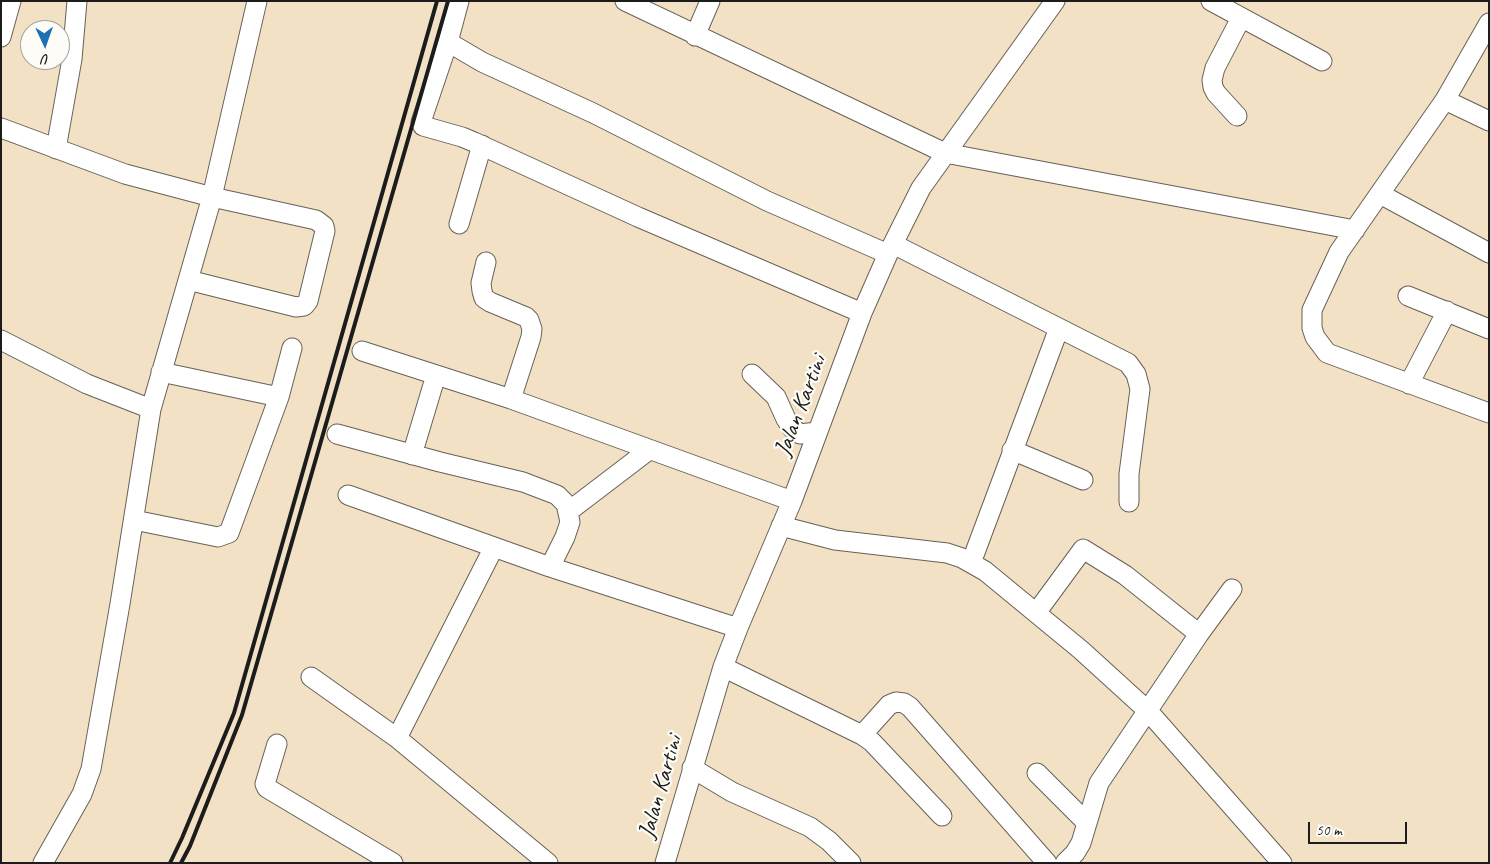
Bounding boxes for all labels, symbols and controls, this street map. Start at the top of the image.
north arrow [20,20,70,70]
text: U [42,51,50,68]
street label: Jalan Kartini [769,351,833,461]
street label: Jalan Kartini [633,732,689,842]
scale bar [1310,812,1409,844]
text: 50 m [1316,821,1342,840]

